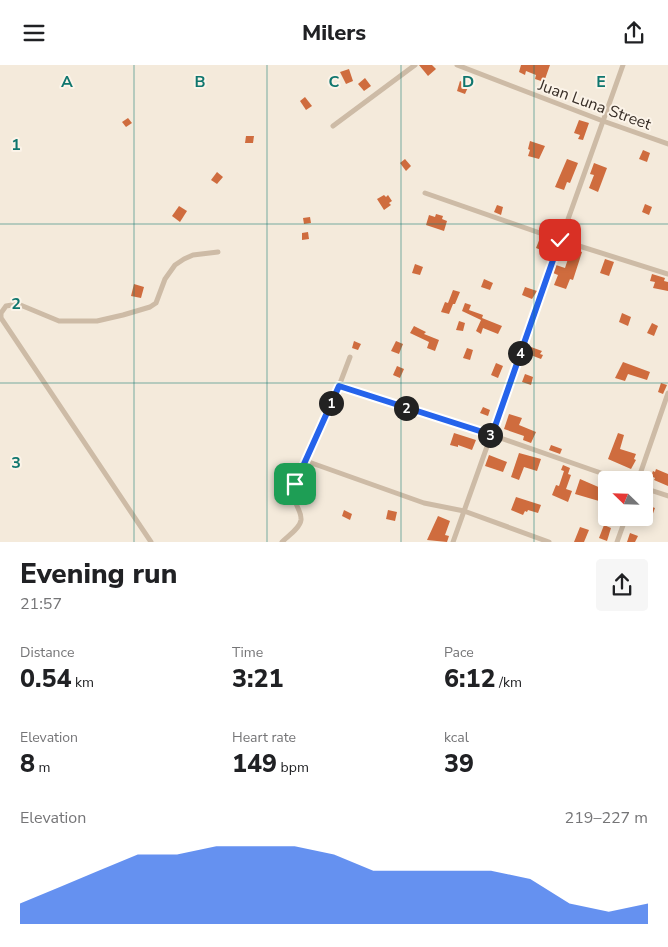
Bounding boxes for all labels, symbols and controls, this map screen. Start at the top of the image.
text: Milers [302,18,366,48]
icon: menu [20,19,48,47]
icon: share [620,19,648,47]
text: A [61,71,73,93]
text: B [194,71,206,93]
text: C [329,71,340,93]
text: D [462,71,474,93]
text: E [596,71,606,93]
street label: Juan Luna Street [534,74,655,136]
text: 1 [11,134,21,156]
pin [539,219,581,261]
icon: check [546,226,574,254]
text: 2 [11,293,21,315]
pin: 4 [508,341,532,365]
text: 4 [516,344,525,363]
pin: 1 [318,391,344,415]
text: 1 [327,394,336,413]
pin: 2 [394,395,418,421]
text: 2 [402,399,411,418]
pin: 3 [478,423,502,447]
text: 3 [486,426,495,445]
text: 3 [11,452,21,474]
pin [274,463,316,505]
icon: arrive [281,470,309,498]
north arrow [598,471,652,526]
map controls [598,471,653,526]
text: Evening run [20,555,177,593]
button: share [596,559,648,611]
text: 21:57 [20,593,62,615]
text: Distance [20,643,74,662]
text: Time [232,643,263,662]
text: Pace [444,643,474,662]
text: 0.54 [20,662,72,696]
text: 3:21 [232,662,284,696]
text: 6:12 [444,662,496,696]
text: km [72,673,94,692]
text: /km [496,673,522,692]
text: Elevation [20,728,78,747]
text: Heart rate [232,728,296,747]
text: kcal [444,728,469,747]
text: 8 [20,747,35,781]
text: 149 [232,747,277,781]
text: 39 [444,747,474,781]
text: m [35,758,51,777]
text: bpm [277,758,309,777]
text: Elevation [20,807,86,829]
text: 219–227 m [565,807,648,829]

